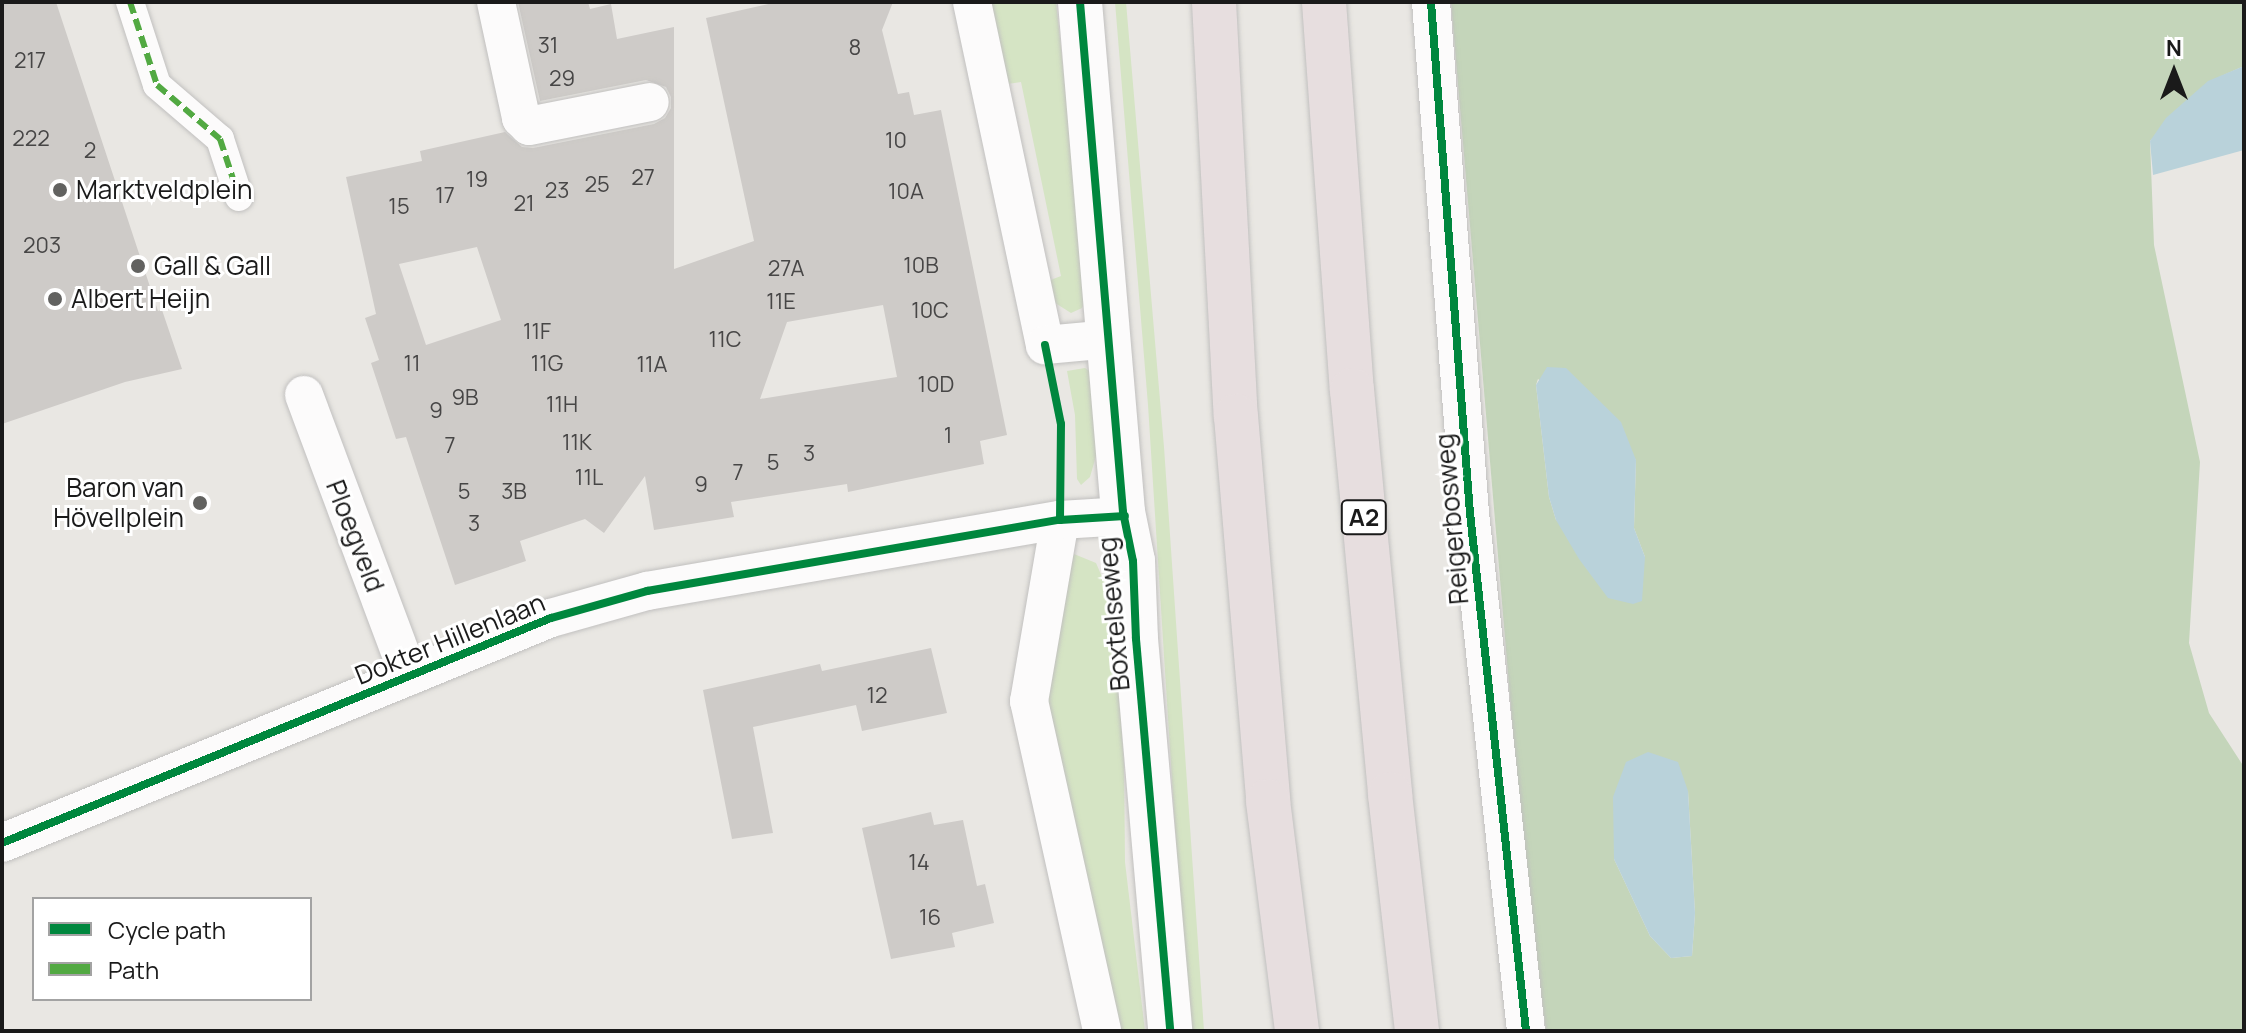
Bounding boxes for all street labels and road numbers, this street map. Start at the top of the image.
street label: Reigerbosweg [1429,432,1475,606]
street label: Ploegveld [319,476,391,596]
road number: A2 [1340,497,1388,537]
street label: Boxtelseweg [1092,536,1136,692]
street label: Dokter Hillenlaan [350,587,550,691]

